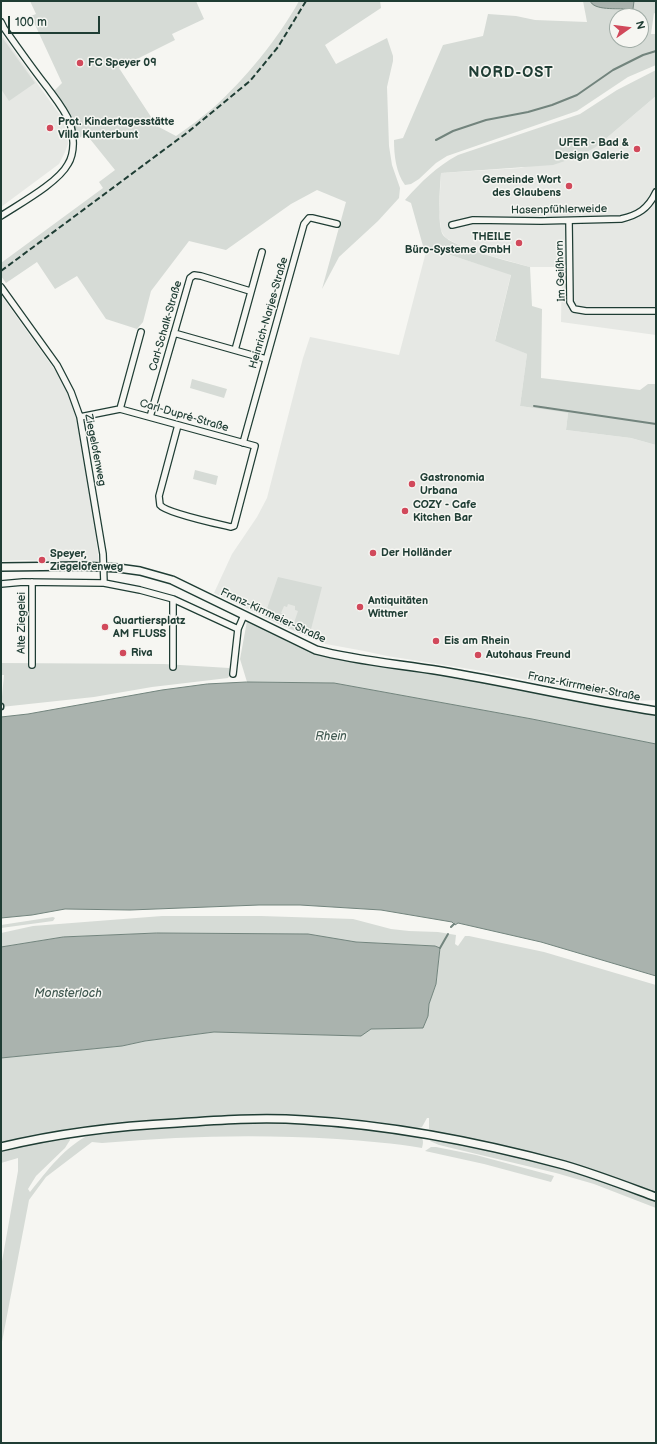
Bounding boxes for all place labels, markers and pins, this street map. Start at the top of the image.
place label: FC Speyer 09 [88,56,157,70]
marker: FC Speyer 09 [75,58,85,68]
place label: Prot. Kindertagesstätte Villa Kunterbunt [58,115,174,141]
marker: Prot. Kindertagesstätte Villa Kunterbunt [45,123,55,133]
place label: UFER - Bad & Design Galerie [555,136,629,162]
marker: UFER - Bad & Design Galerie [632,144,642,154]
place label: Gemeinde Wort des Glaubens [482,173,561,199]
marker: Gemeinde Wort des Glaubens [564,181,574,191]
place label: THEILE Büro-Systeme GmbH [405,230,511,256]
marker: THEILE Büro-Systeme GmbH [514,238,524,248]
place label: Gastronomia Urbana [420,471,485,497]
marker: Gastronomia Urbana [407,479,417,489]
place label: COZY - Cafe Kitchen Bar [413,498,476,524]
marker: COZY - Cafe Kitchen Bar [400,506,410,516]
place label: Der Holländer [381,546,452,560]
place label: Speyer, Ziegelofenweg [50,547,123,573]
marker: Der Holländer [368,548,378,558]
marker: Speyer, Ziegelofenweg [37,555,47,565]
place label: Antiquitäten Wittmer [368,594,428,620]
marker: Antiquitäten Wittmer [355,602,365,612]
place label: Quartiersplatz AM FLUSS [113,614,185,640]
marker: Quartiersplatz AM FLUSS [100,622,110,632]
place label: Eis am Rhein [444,634,510,648]
marker: Eis am Rhein [431,636,441,646]
place label: Riva [131,646,153,660]
marker: Riva [118,648,128,658]
place label: Autohaus Freund [486,648,571,662]
marker: Autohaus Freund [473,650,483,660]

